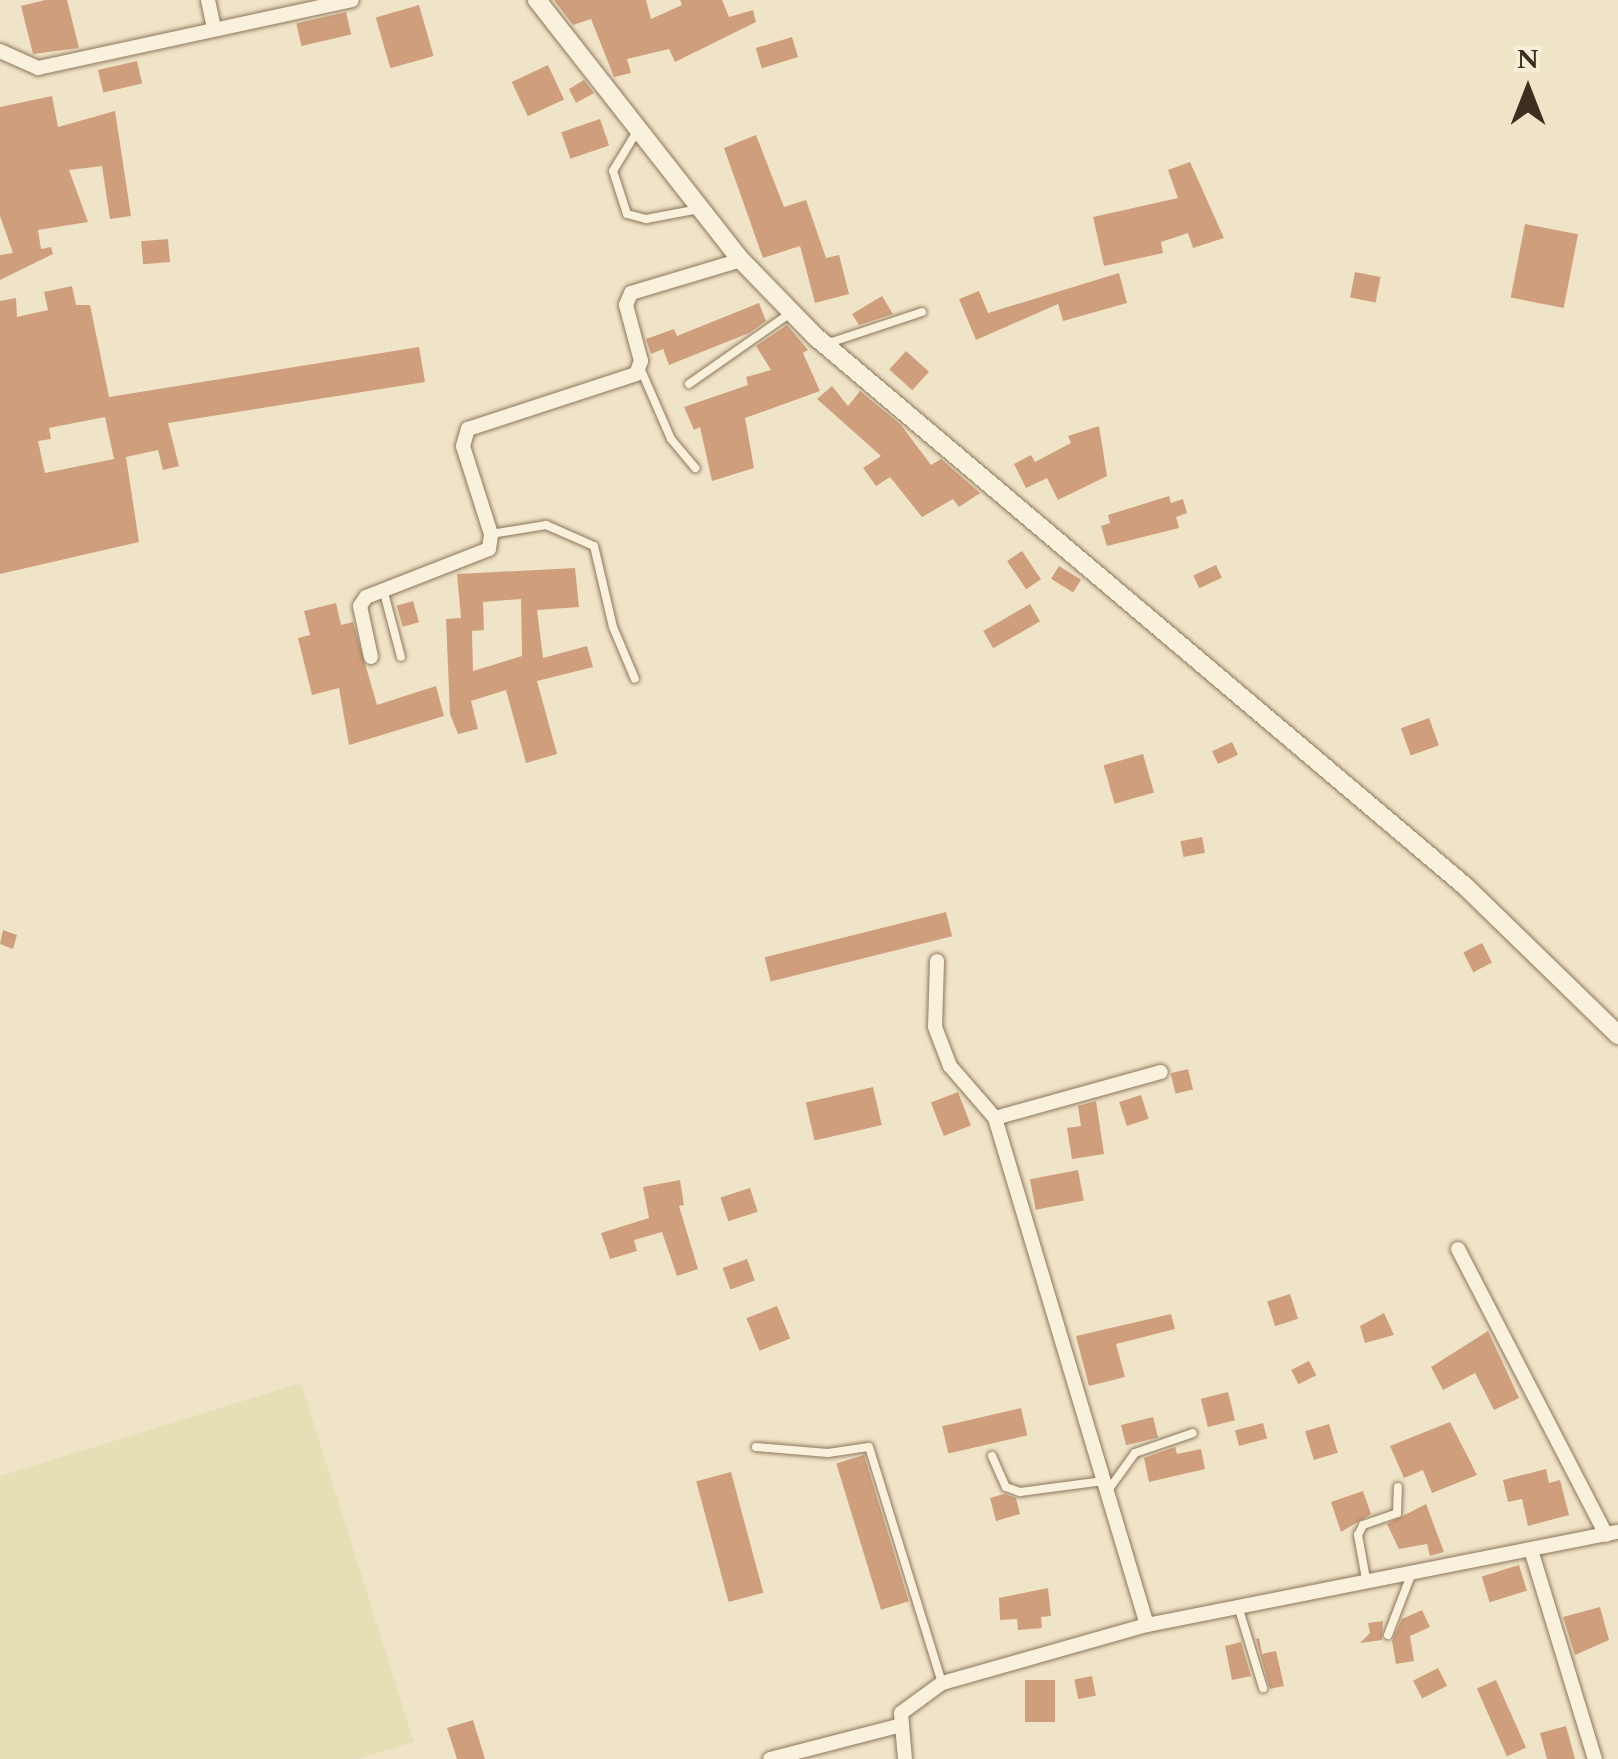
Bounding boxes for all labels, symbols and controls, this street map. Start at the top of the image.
text: N [1517,38,1539,81]
north arrow [1478,40,1578,140]

